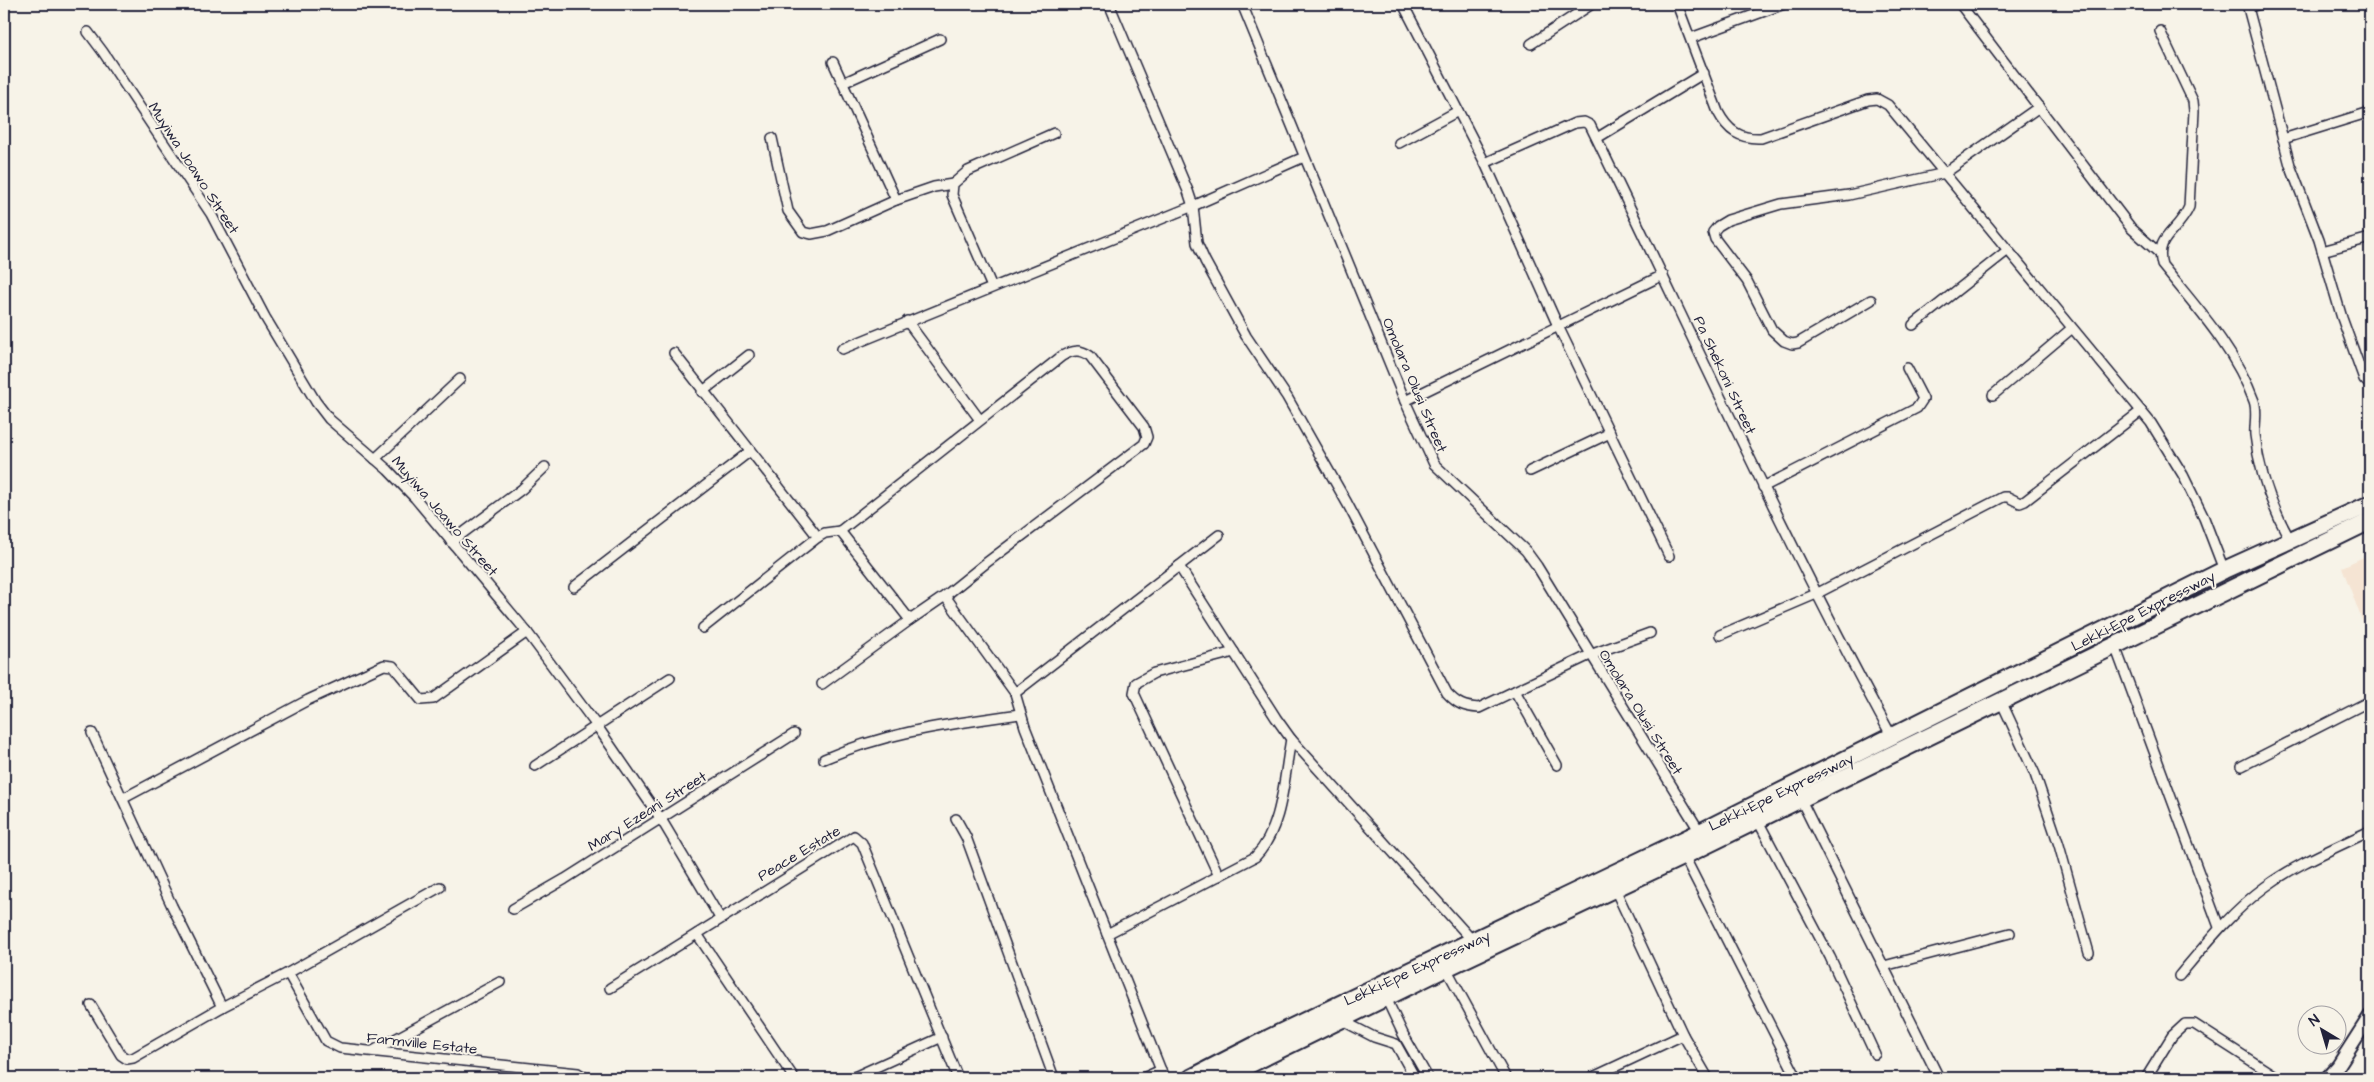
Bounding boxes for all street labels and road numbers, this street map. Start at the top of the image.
street label: Muyiwa Joawo Street [142,98,244,239]
street label: Pa Shekoni Street [1688,313,1761,438]
street label: Omolara Olusi Street [1377,315,1452,456]
street label: Muyiwa Joawo Street [386,452,503,582]
street label: Lekki-Epe Expressway [2068,566,2219,658]
street label: Omolara Olusi Street [1593,646,1688,779]
street label: Lekki-Epe Expressway [1705,748,1858,838]
street label: Mary Ezeani Street [584,766,711,857]
street label: Peace Estate [754,820,845,886]
street label: Lekki-Epe Expressway [1341,925,1494,1012]
street label: Farmville Estate [366,1027,478,1060]

